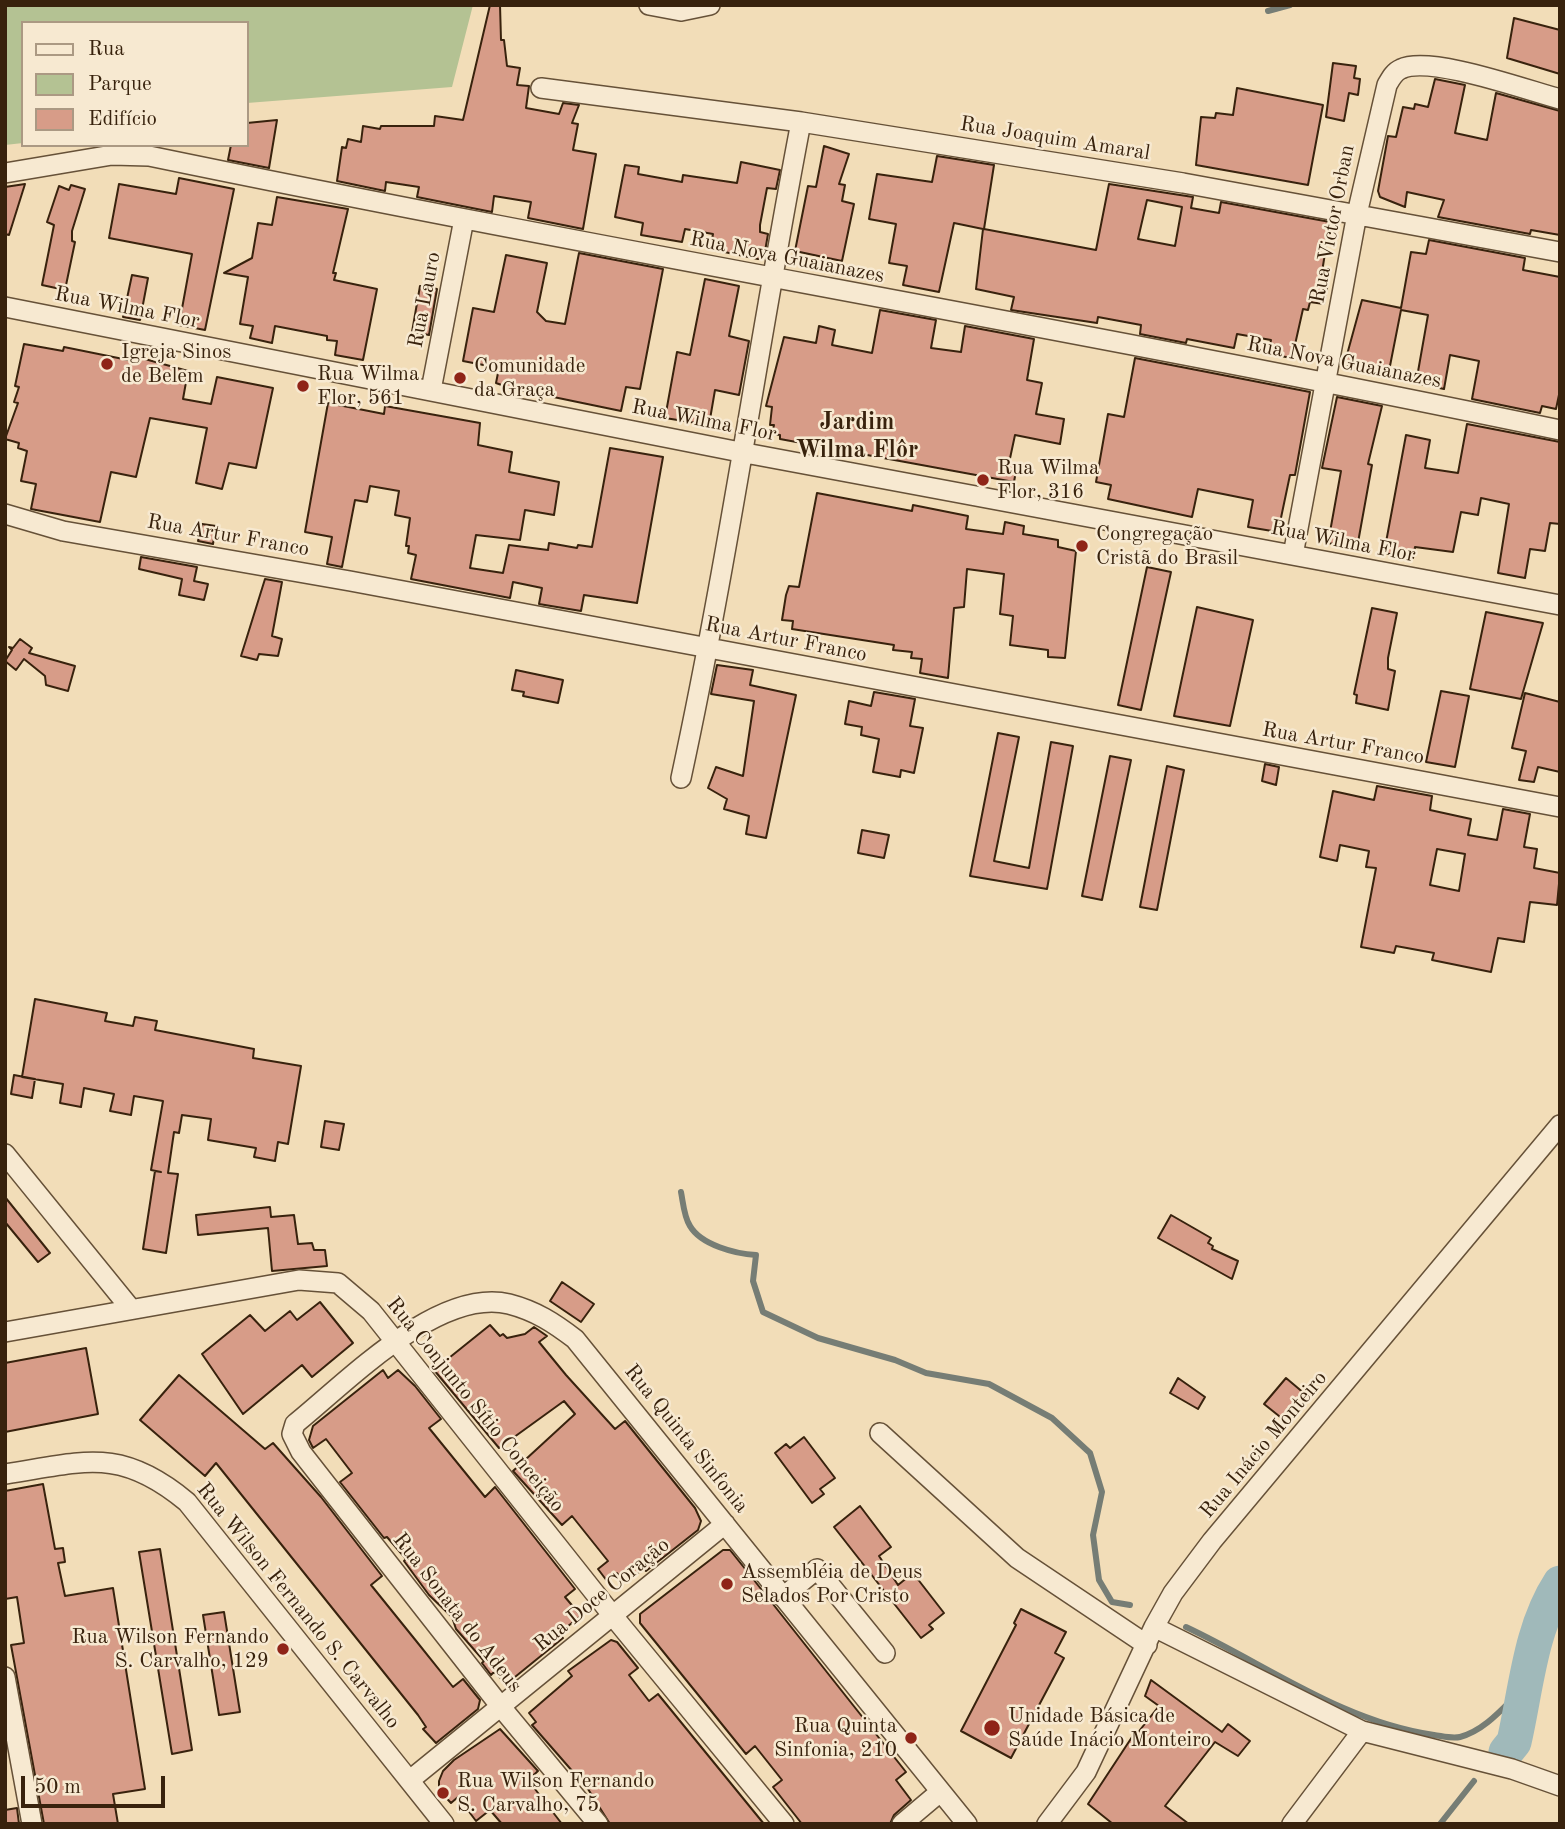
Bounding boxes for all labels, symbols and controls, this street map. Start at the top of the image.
legend [21,21,248,147]
text: Rua [88,39,125,60]
text: Parque [88,74,152,95]
text: Edifício [88,109,157,130]
street label: Rua Joaquim Amaral [958,112,1152,166]
street label: Rua Victor Orban [1305,143,1361,305]
street label: Rua Nova Guaianazes [688,227,886,289]
street label: Rua Lauro [403,250,447,350]
street label: Rua Wilma Flor [52,282,202,334]
street label: Rua Nova Guaianazes [1245,332,1443,394]
place label: Igreja Sinos de Belem [121,339,231,389]
place label: Comunidade da Graça [474,353,585,403]
marker: Igreja Sinos de Belem [99,356,115,372]
place label: Rua Wilma Flor, 561 [317,361,419,411]
marker: Comunidade da Graça [452,370,468,386]
marker: Rua Wilma Flor, 561 [295,378,311,394]
street label: Rua Wilma Flor [629,395,779,447]
district label: Jardim Wilma Flôr [796,409,918,465]
place label: Rua Wilma Flor, 316 [997,455,1099,505]
marker: Rua Wilma Flor, 316 [975,472,991,488]
street label: Rua Artur Franco [145,509,311,563]
street label: Rua Wilma Flor [1268,516,1418,568]
place label: Congregação Cristã do Brasil [1096,521,1238,571]
marker: Congregação Cristã do Brasil [1074,538,1090,554]
street label: Rua Artur Franco [703,612,869,668]
street label: Rua Artur Franco [1260,717,1426,771]
street label: Rua Conjunto Sítio Conceição [380,1292,570,1518]
street label: Rua Quinta Sinfonia [618,1360,754,1518]
street label: Rua Inácio Monteiro [1195,1366,1333,1524]
street label: Rua Wilson Fernando S. Carvalho [191,1478,405,1734]
street label: Rua Sonata do Adeus [387,1528,527,1698]
street label: Rua Doce Coração [529,1533,675,1657]
place label: Assembléia de Deus Selados Por Cristo [741,1559,922,1609]
marker: Assembléia de Deus Selados Por Cristo [719,1576,735,1592]
place label: Rua Wilson Fernando S. Carvalho, 129 [72,1624,269,1674]
marker: Rua Wilson Fernando S. Carvalho, 129 [275,1641,291,1657]
place label: Unidade Básica de Saúde Inácio Monteiro [1008,1703,1211,1753]
place label: Rua Quinta Sinfonia, 210 [774,1713,897,1763]
marker: Unidade Básica de Saúde Inácio Monteiro [982,1718,1002,1738]
marker: Rua Quinta Sinfonia, 210 [903,1730,919,1746]
scale bar [24,1762,168,1806]
place label: Rua Wilson Fernando S. Carvalho, 75 [457,1768,654,1818]
text: 50 m [34,1777,81,1798]
marker: Rua Wilson Fernando S. Carvalho, 75 [435,1785,451,1801]

